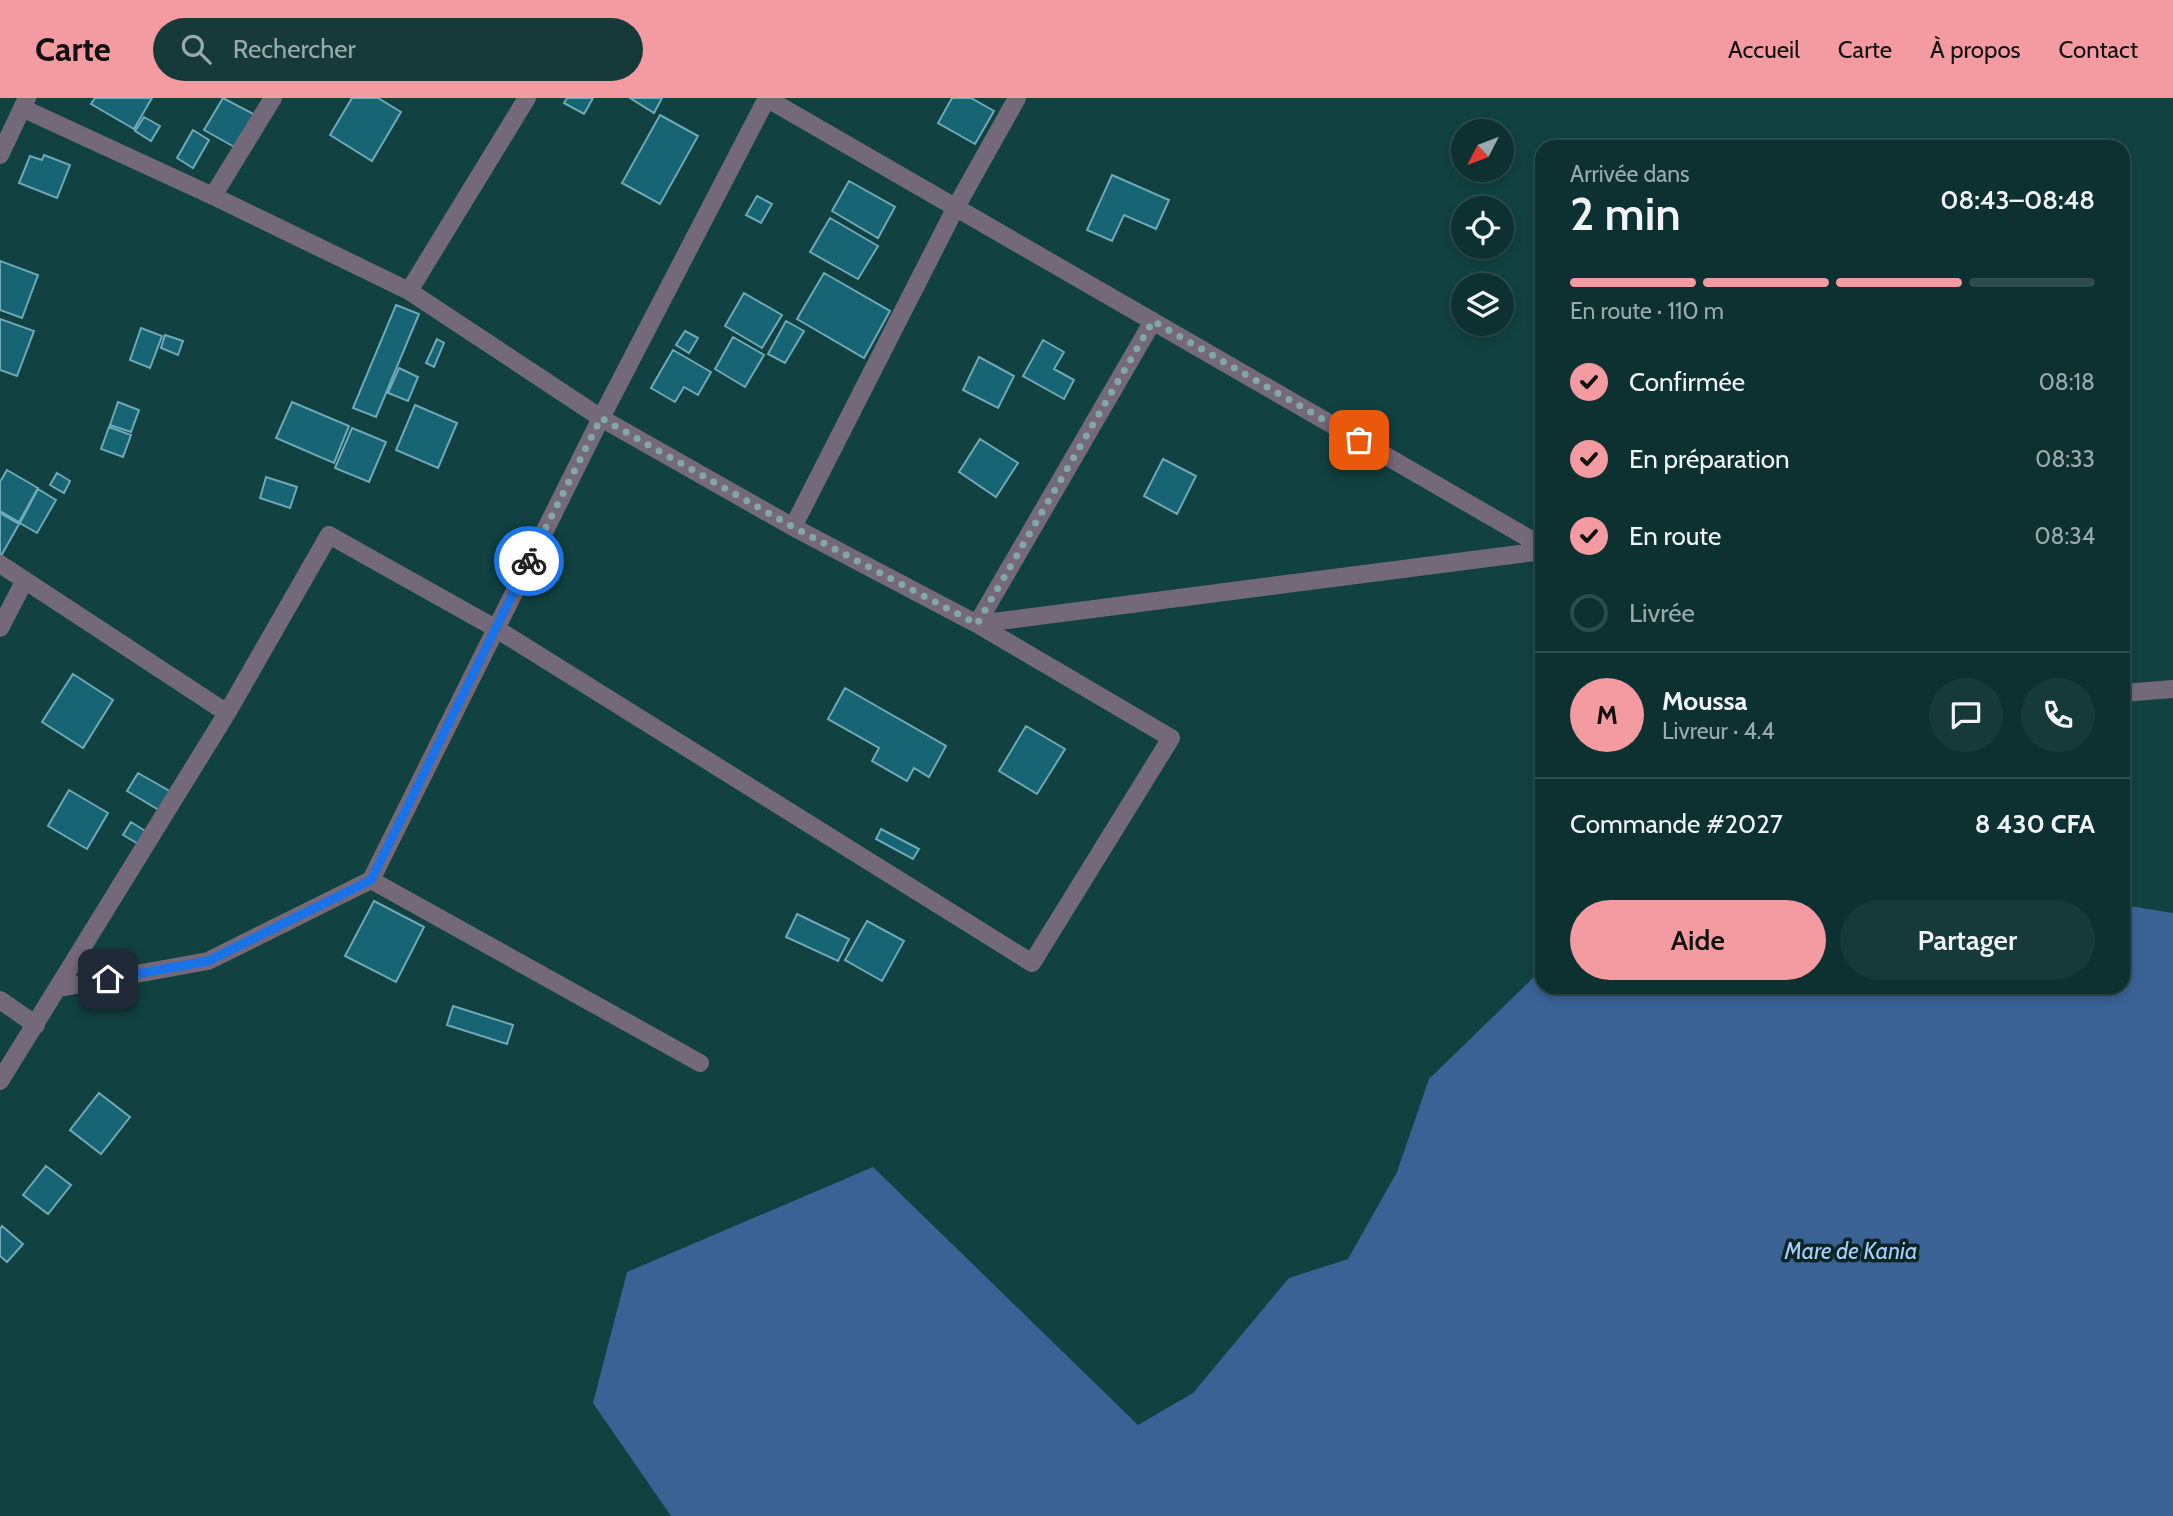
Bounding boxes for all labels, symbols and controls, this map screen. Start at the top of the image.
search box [153,18,643,81]
text: Carte [35,29,111,69]
icon: search [177,30,215,68]
text: Rechercher [233,33,356,65]
text: Accueil [1728,35,1800,64]
text: Carte [1838,35,1892,64]
text: À propos [1930,35,2021,64]
text: Contact [2059,35,2138,64]
north arrow [1451,119,1514,182]
map controls [1451,119,1514,336]
text: Arrivée dans [1570,160,1690,188]
text: 08:43–08:48 [1940,184,2095,216]
text: 2 min [1570,186,1681,242]
button: locate [1451,196,1514,259]
button: layers [1451,273,1514,336]
text: En route · 110 m [1570,297,1724,325]
icon: check [1570,363,1608,401]
text: Confirmée [1629,366,1745,398]
text: 08:18 [2039,368,2095,396]
pin [1329,410,1389,470]
icon: bag [1340,421,1378,459]
icon: check [1570,440,1608,478]
text: En préparation [1629,443,1790,475]
text: 08:33 [2035,445,2095,473]
icon: check [1570,517,1608,555]
text: En route [1629,520,1721,552]
text: 08:34 [2034,522,2095,550]
courier [494,526,564,596]
icon: bike [510,542,548,580]
text: Livrée [1629,597,1695,629]
button: chat [1929,678,2003,752]
button: phone [2021,678,2095,752]
text: Moussa [1662,685,1747,717]
text: M [1596,699,1618,731]
text: Livreur · 4.4 [1662,717,1775,745]
text: Commande #2027 [1570,808,1783,840]
text: 8 430 CFA [1975,808,2095,840]
button: Aide [1570,900,1826,980]
button: Partager [1840,900,2095,980]
pin [78,949,138,1009]
icon: home [89,960,127,998]
water label: Mare de Kania [1784,1237,1917,1265]

